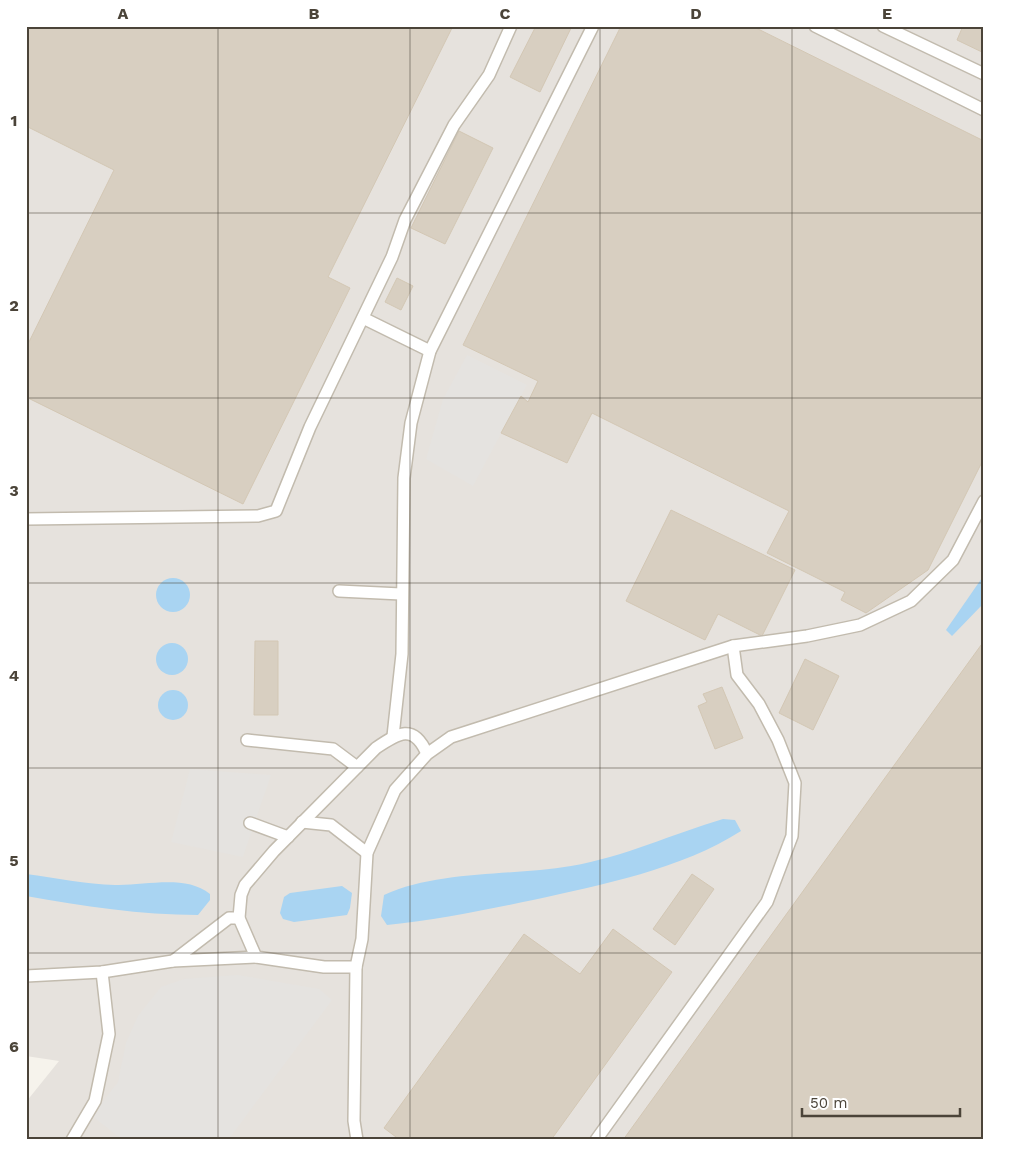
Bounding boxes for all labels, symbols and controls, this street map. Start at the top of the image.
text: A [118,4,129,23]
text: B [309,4,320,23]
text: C [500,4,511,23]
text: D [690,4,702,23]
text: E [882,4,892,23]
text: 1 [11,111,17,130]
text: 2 [9,296,19,315]
text: 3 [9,481,19,500]
text: 4 [9,666,19,685]
text: 5 [9,851,19,870]
text: 6 [9,1037,19,1056]
scale bar [802,1086,960,1118]
text: 50 m [810,1094,847,1112]

